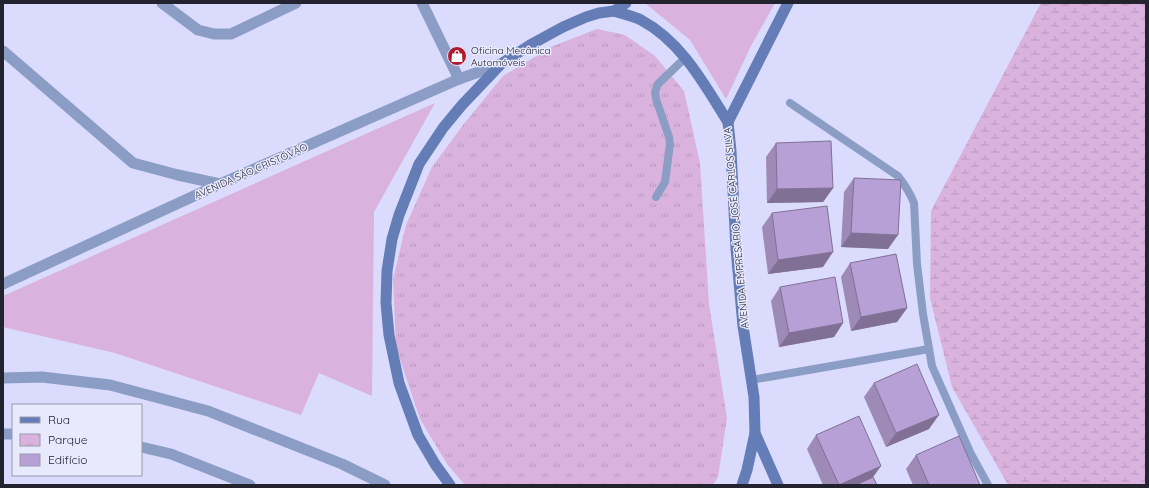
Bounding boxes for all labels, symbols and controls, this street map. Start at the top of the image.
place label: Oficina Mecânica Automóveis [471,44,551,69]
shop icon: Oficina Mecânica Automóveis [446,45,468,67]
street label: AVENIDA EMPRESÁRIO JOSÉ CARLOS SILVA [721,126,751,329]
street label: AVENIDA SÃO CRISTÓVÃO [192,140,310,202]
legend [12,404,142,476]
text: Rua [48,412,70,427]
text: Parque [48,432,88,447]
text: Edifício [48,452,88,467]

